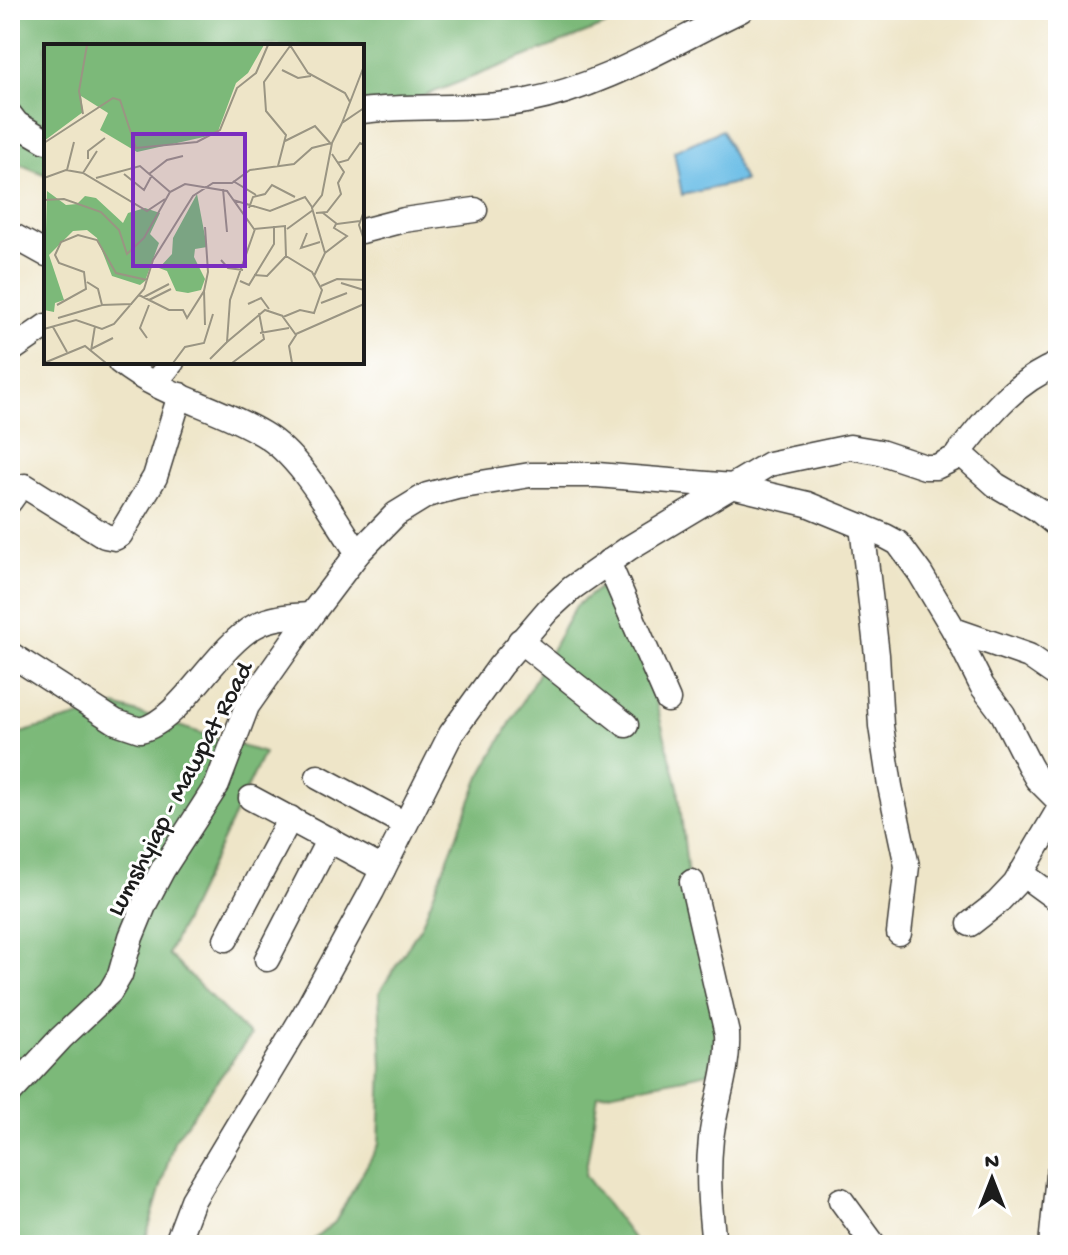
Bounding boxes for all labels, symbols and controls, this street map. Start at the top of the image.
inset map [44,44,364,364]
street label: Lumshyiap - Mawpat Road [102,656,263,922]
north arrow [952,1139,1032,1219]
text: N [985,1150,999,1176]

